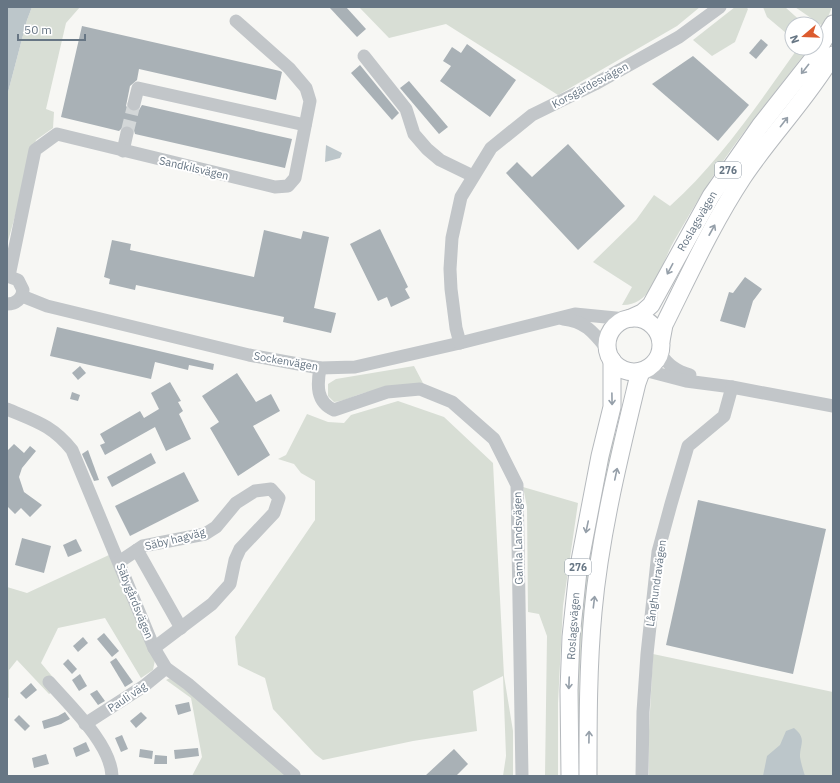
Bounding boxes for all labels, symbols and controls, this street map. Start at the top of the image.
scale bar [18,16,85,42]
north arrow [784,16,824,56]
text: 50 m [24,22,52,37]
text: N [787,33,802,45]
street label: Korsgärdesvägen [549,59,631,111]
one-way arrow [801,64,809,75]
one-way arrow [780,117,788,128]
street label: Sandkilsvägen [158,153,230,183]
road number: 276 [715,162,741,178]
street label: Roslagsvägen [674,188,720,254]
one-way arrow [708,224,716,236]
one-way arrow [666,263,673,275]
street label: Sockenvägen [253,348,319,374]
one-way arrow [608,392,616,405]
one-way arrow [612,468,620,481]
street label: Gamla Landsvägen [510,491,526,585]
one-way arrow [582,520,590,533]
street label: Säby hagväg [143,525,207,553]
street label: Långhundravägen [643,539,669,627]
road number: 276 [565,559,591,575]
street label: Säbygårdsvägen [113,561,157,641]
street label: Roslagsvägen [564,592,582,660]
one-way arrow [590,596,598,609]
one-way arrow [566,676,573,689]
street label: Pauli väg [105,679,149,715]
one-way arrow [585,731,592,744]

